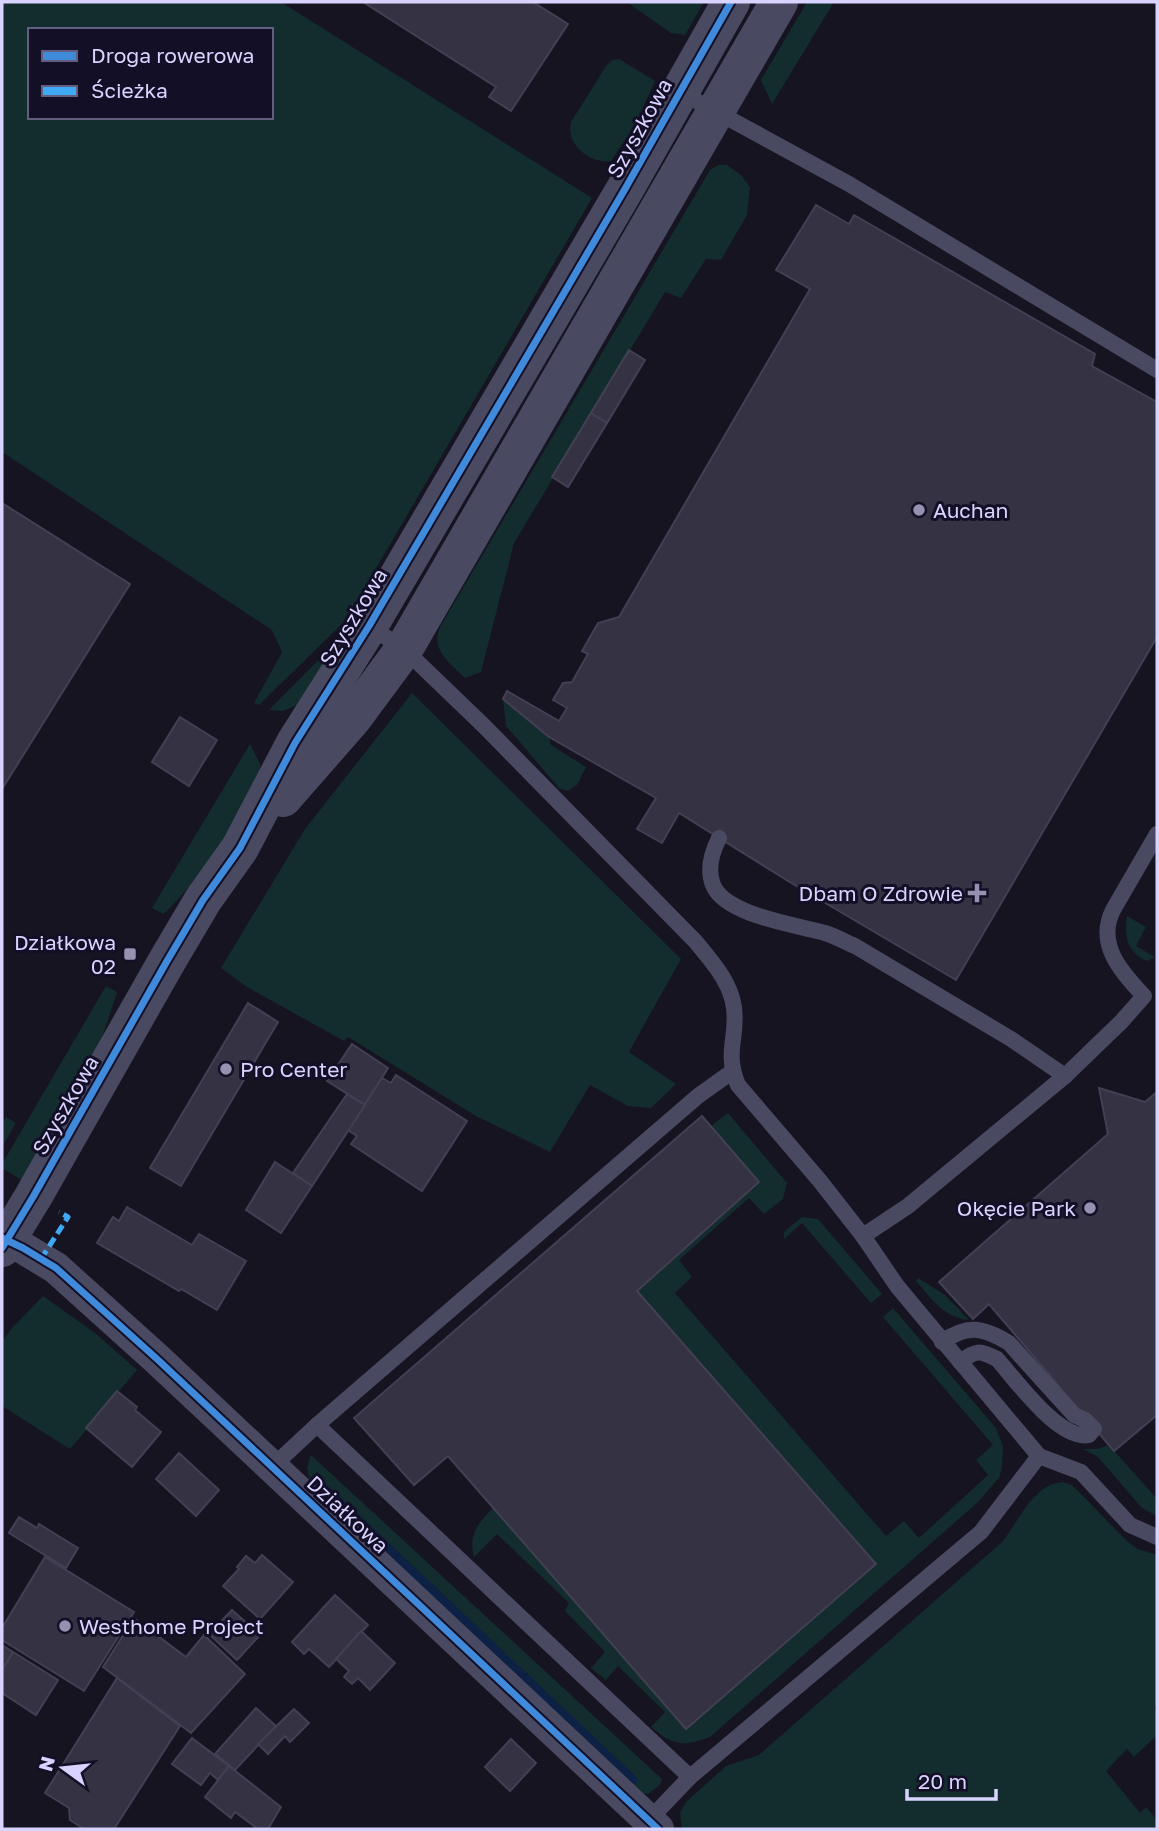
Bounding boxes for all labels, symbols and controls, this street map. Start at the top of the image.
legend [28,28,273,119]
text: Droga rowerowa [91,42,254,68]
street label: Szyszkowa [601,74,677,182]
text: Ścieżka [91,77,168,103]
place label: Auchan [933,497,1009,523]
marker: Auchan [911,502,927,518]
street label: Szyszkowa [314,563,392,671]
place label: Dbam O Zdrowie [799,880,963,906]
marker: Dbam O Zdrowie [969,885,985,901]
place label: Działkowa 02 [14,929,116,979]
marker: Działkowa 02 [122,946,138,962]
street label: Szyszkowa [26,1051,104,1159]
place label: Pro Center [240,1056,348,1082]
marker: Pro Center [218,1061,234,1077]
place label: Okęcie Park [957,1195,1076,1221]
marker: Okęcie Park [1082,1200,1098,1216]
street label: Działkowa [302,1470,394,1558]
place label: Westhome Project [79,1613,264,1639]
marker: Westhome Project [57,1618,73,1634]
north arrow [28,1733,98,1803]
text: N [33,1754,59,1773]
scale bar [907,1758,996,1802]
text: 20 m [918,1768,967,1794]

